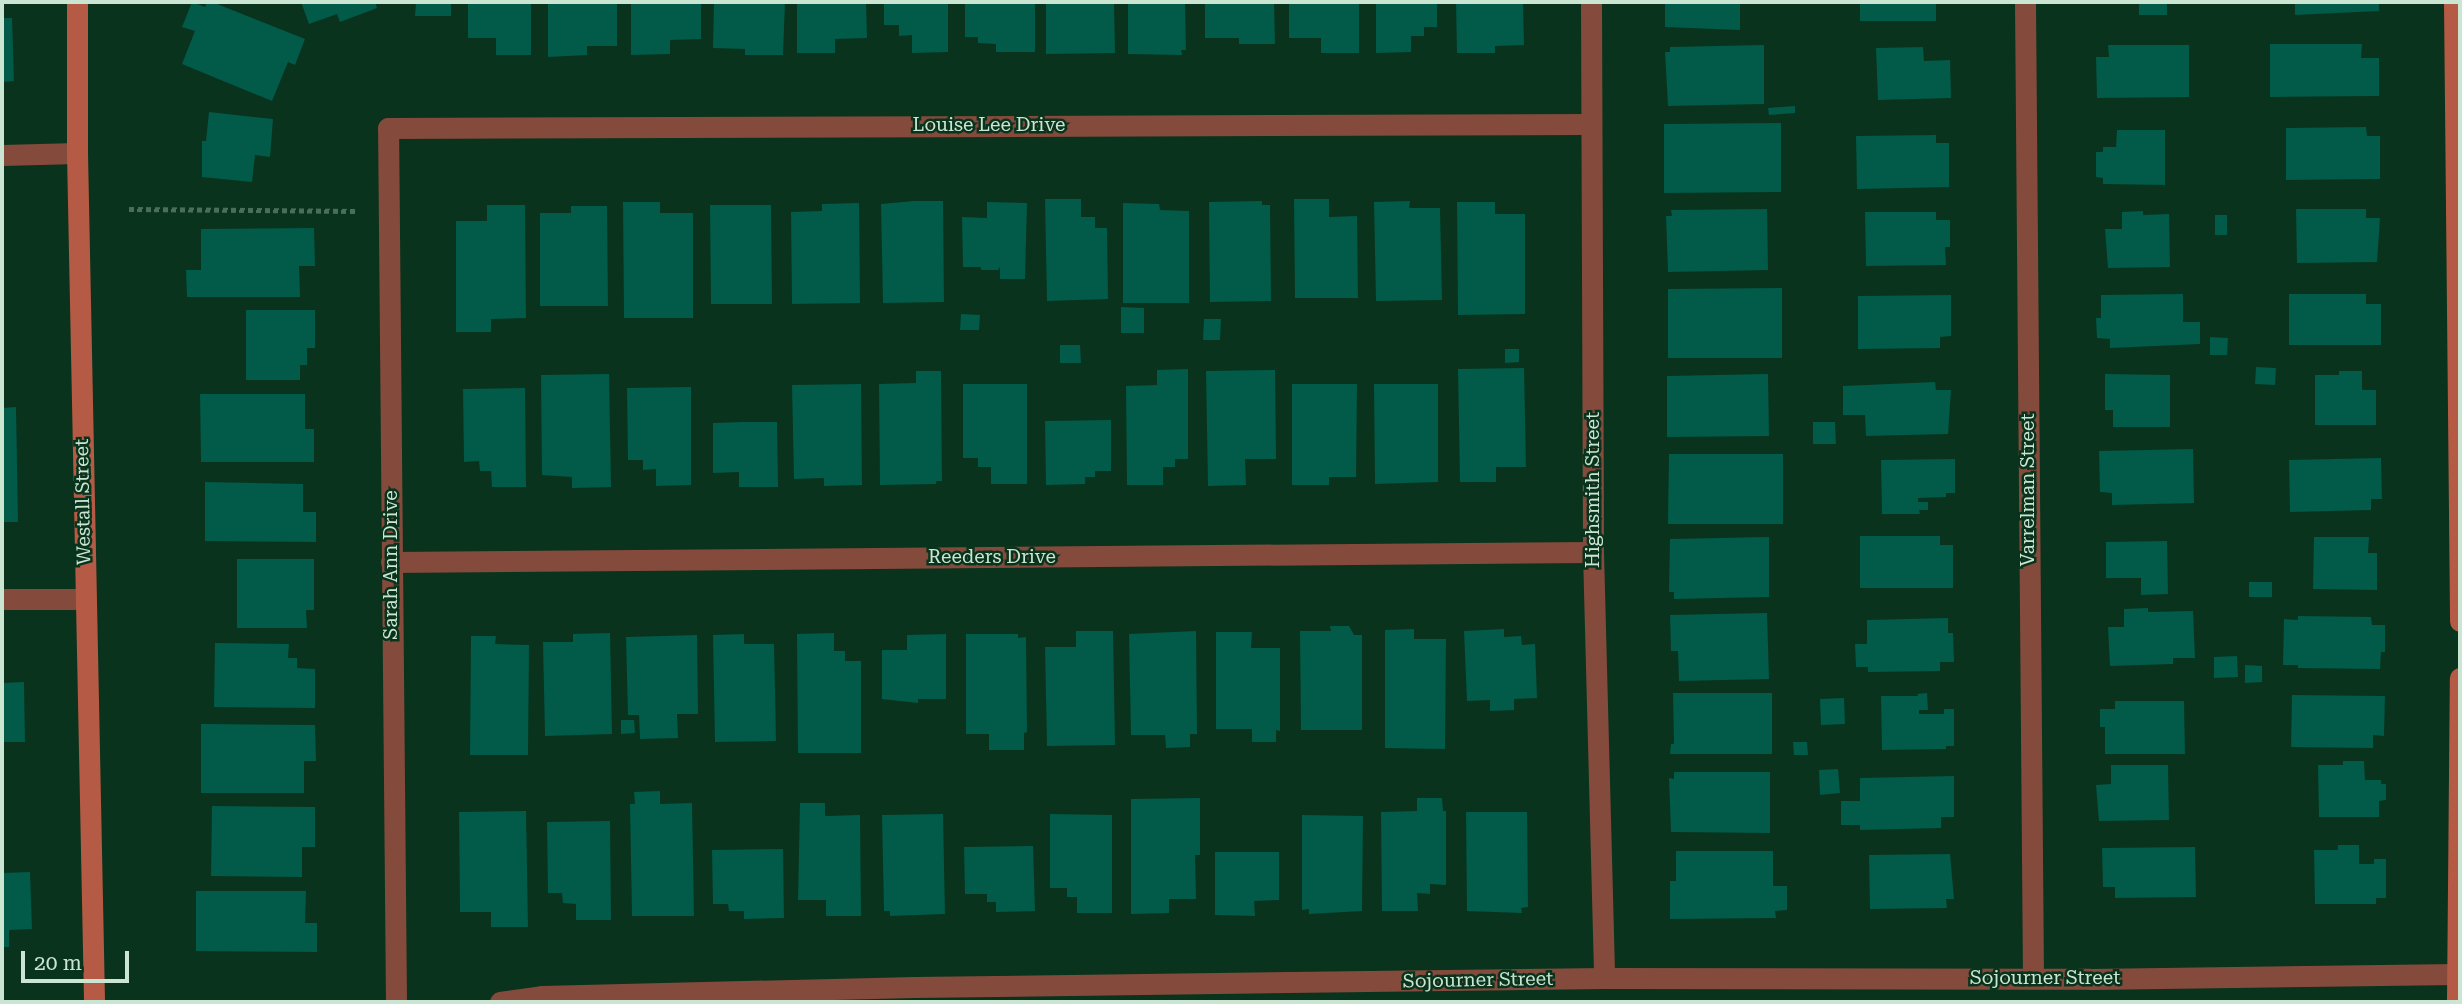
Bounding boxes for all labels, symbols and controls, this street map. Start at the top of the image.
street label: Louise Lee Drive [913,114,1065,136]
street label: Highsmith Street [1582,412,1604,568]
street label: Varrelman Street [2017,413,2039,567]
street label: Westall Street [70,439,96,565]
street label: Sarah Ann Drive [380,490,402,640]
street label: Reeders Drive [928,546,1056,568]
scale bar [24,937,133,981]
text: 20 m [34,951,82,975]
street label: Sojourner Street [1403,967,1553,993]
street label: Sojourner Street [1970,967,2120,989]

